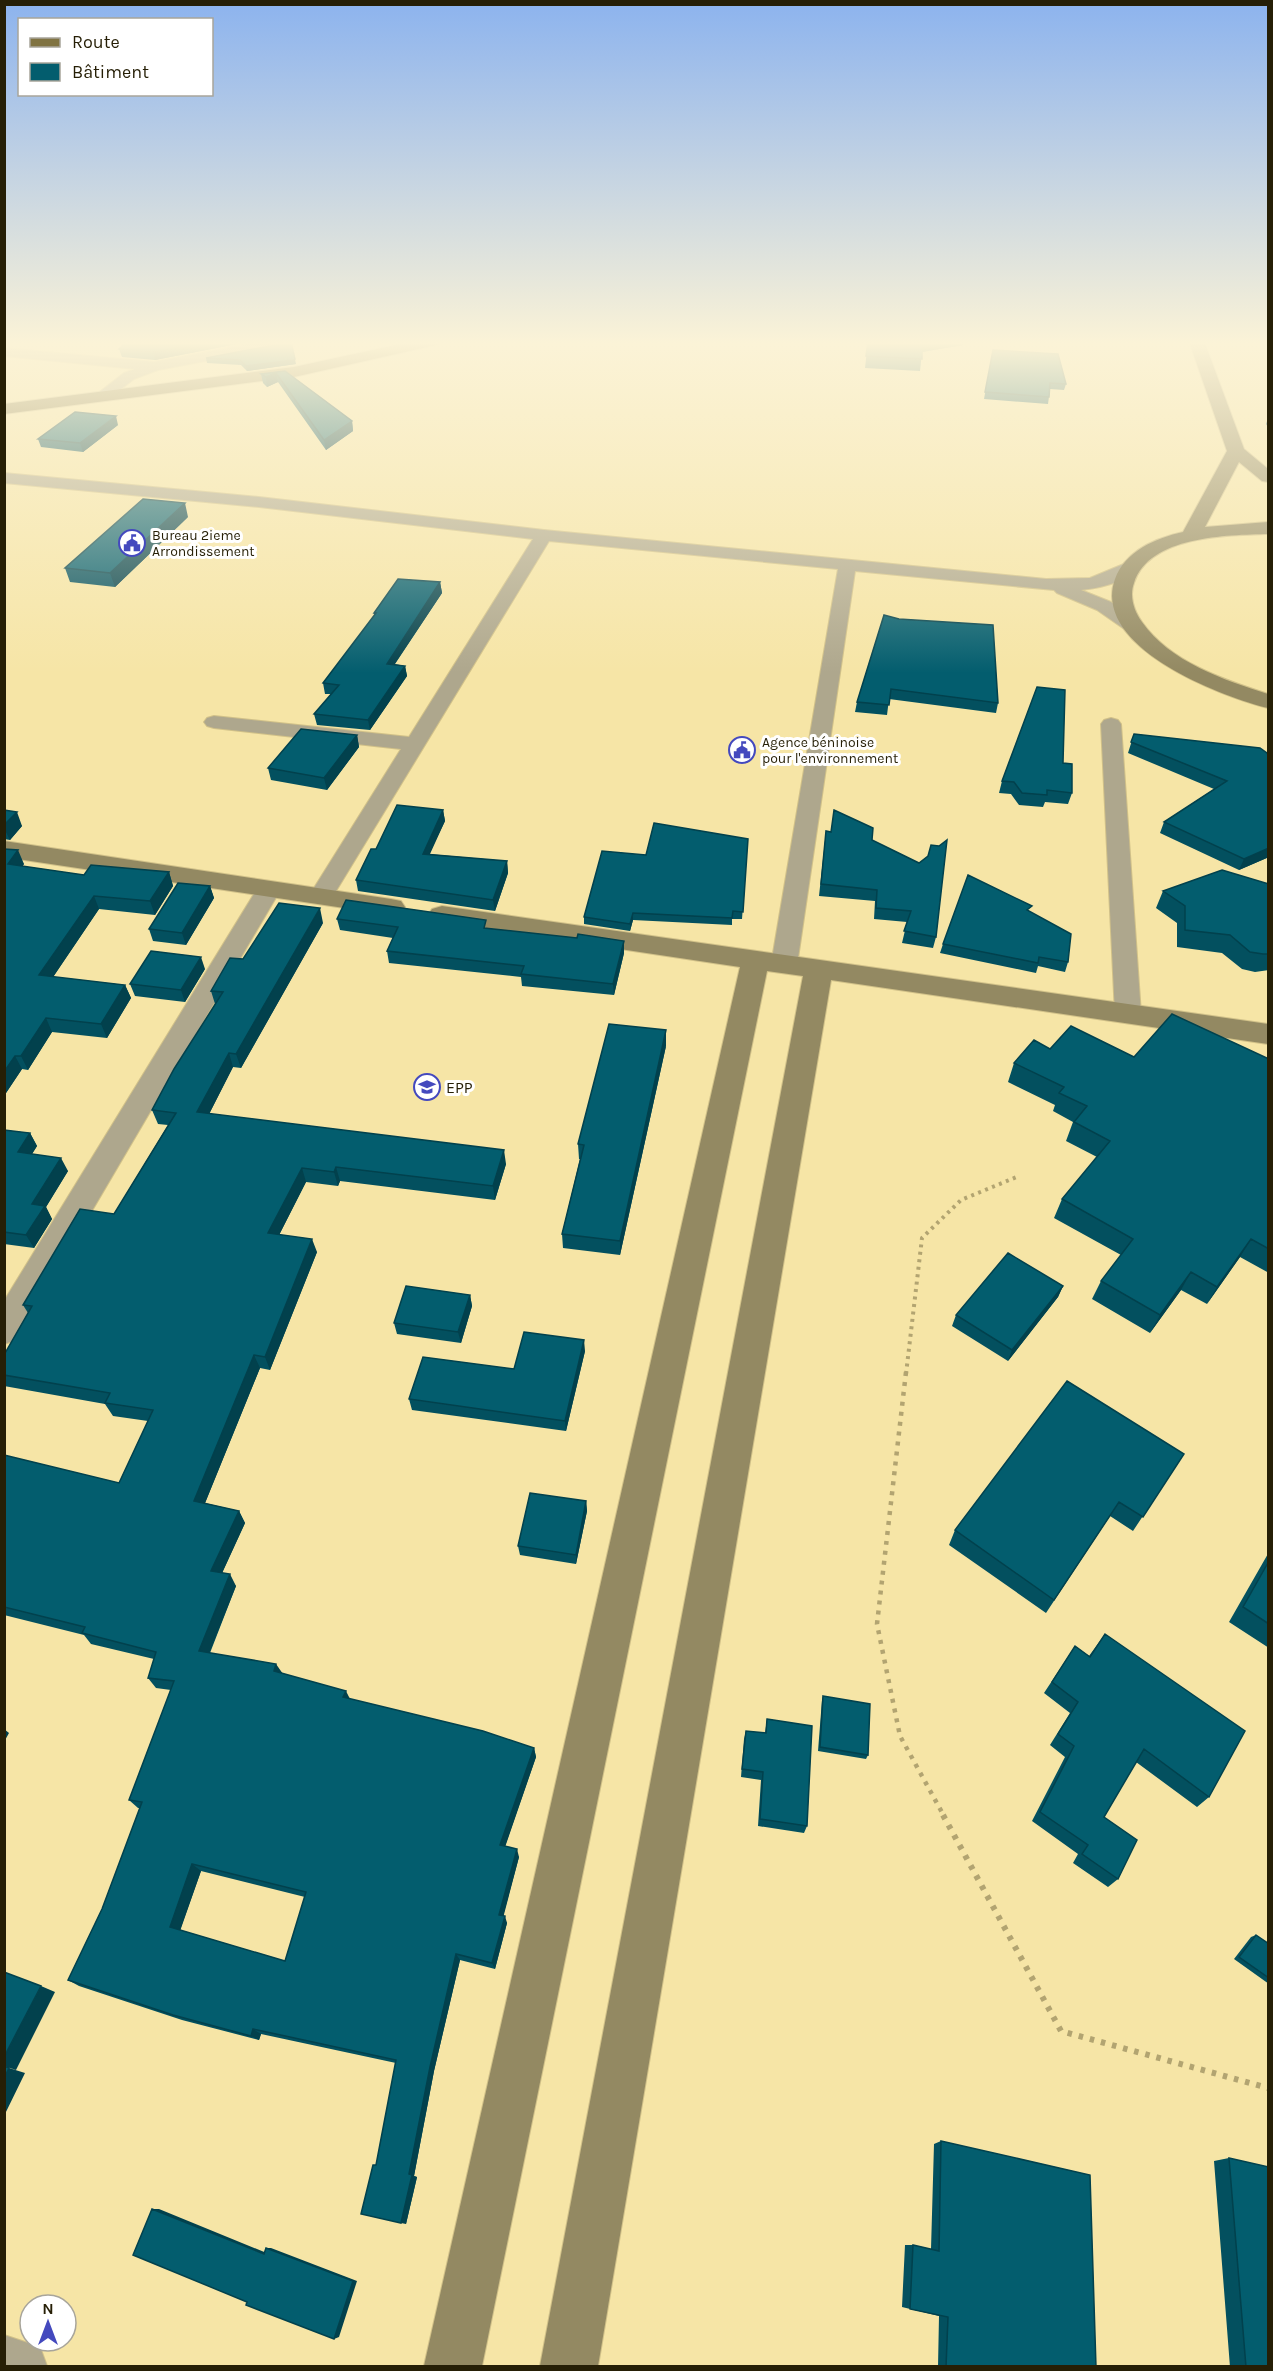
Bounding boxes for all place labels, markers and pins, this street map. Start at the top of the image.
place label: Bureau 2ieme Arrondissement [152,527,255,560]
public building icon: Bureau 2ieme Arrondissement [117,528,147,558]
place label: Agence béninoise pour l'environnement [762,734,898,767]
public building icon: Agence béninoise pour l'environnement [727,735,757,765]
school or university icon: EPP [412,1072,442,1102]
place label: EPP [446,1078,473,1097]

